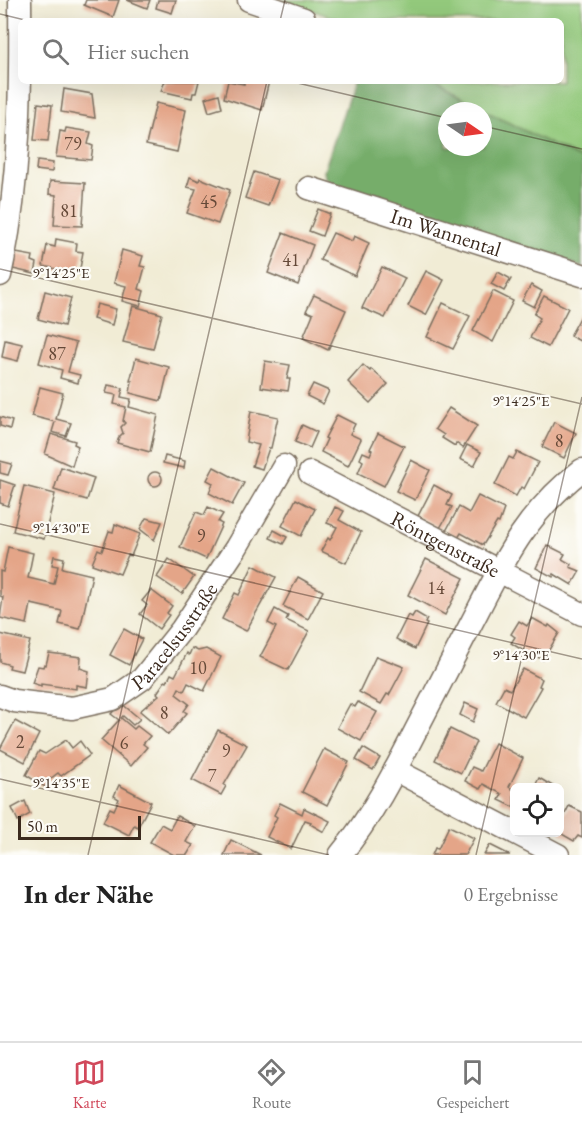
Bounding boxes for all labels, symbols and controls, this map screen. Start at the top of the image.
search box [18,18,564,84]
icon: search [39,35,72,68]
text: Hier suchen [87,37,190,66]
north arrow [438,102,492,156]
house number: 79 [64,132,82,155]
house number: 45 [200,190,218,213]
house number: 81 [60,199,78,222]
street label: Im Wannental [387,201,505,262]
house number: 41 [282,248,300,271]
text: 9°14'25"E [33,263,90,282]
house number: 87 [48,342,66,365]
text: 9°14'25"E [493,391,550,410]
house number: 8 [555,429,563,452]
street label: Röntgenstraße [387,504,505,583]
text: 9°14'30"E [33,518,90,537]
house number: 9 [197,524,206,547]
house number: 14 [427,576,445,599]
street label: Paracelsusstraße [126,577,223,696]
text: 9°14'30"E [493,645,550,664]
house number: 10 [189,656,207,679]
house number: 8 [160,701,168,724]
house number: 2 [16,730,25,753]
house number: 6 [120,731,129,754]
house number: 9 [222,739,231,762]
house number: 7 [208,764,217,787]
text: 9°14'35"E [33,773,90,792]
map controls [510,783,564,837]
button: locate [510,783,564,837]
scale bar [18,813,141,840]
text: 50 m [27,816,58,837]
text: In der Nähe [24,877,153,911]
text: 0 Ergebnisse [463,881,558,907]
tab: Karte [73,1056,107,1113]
tab: Route [252,1056,291,1113]
tab: Gespeichert [436,1056,509,1113]

